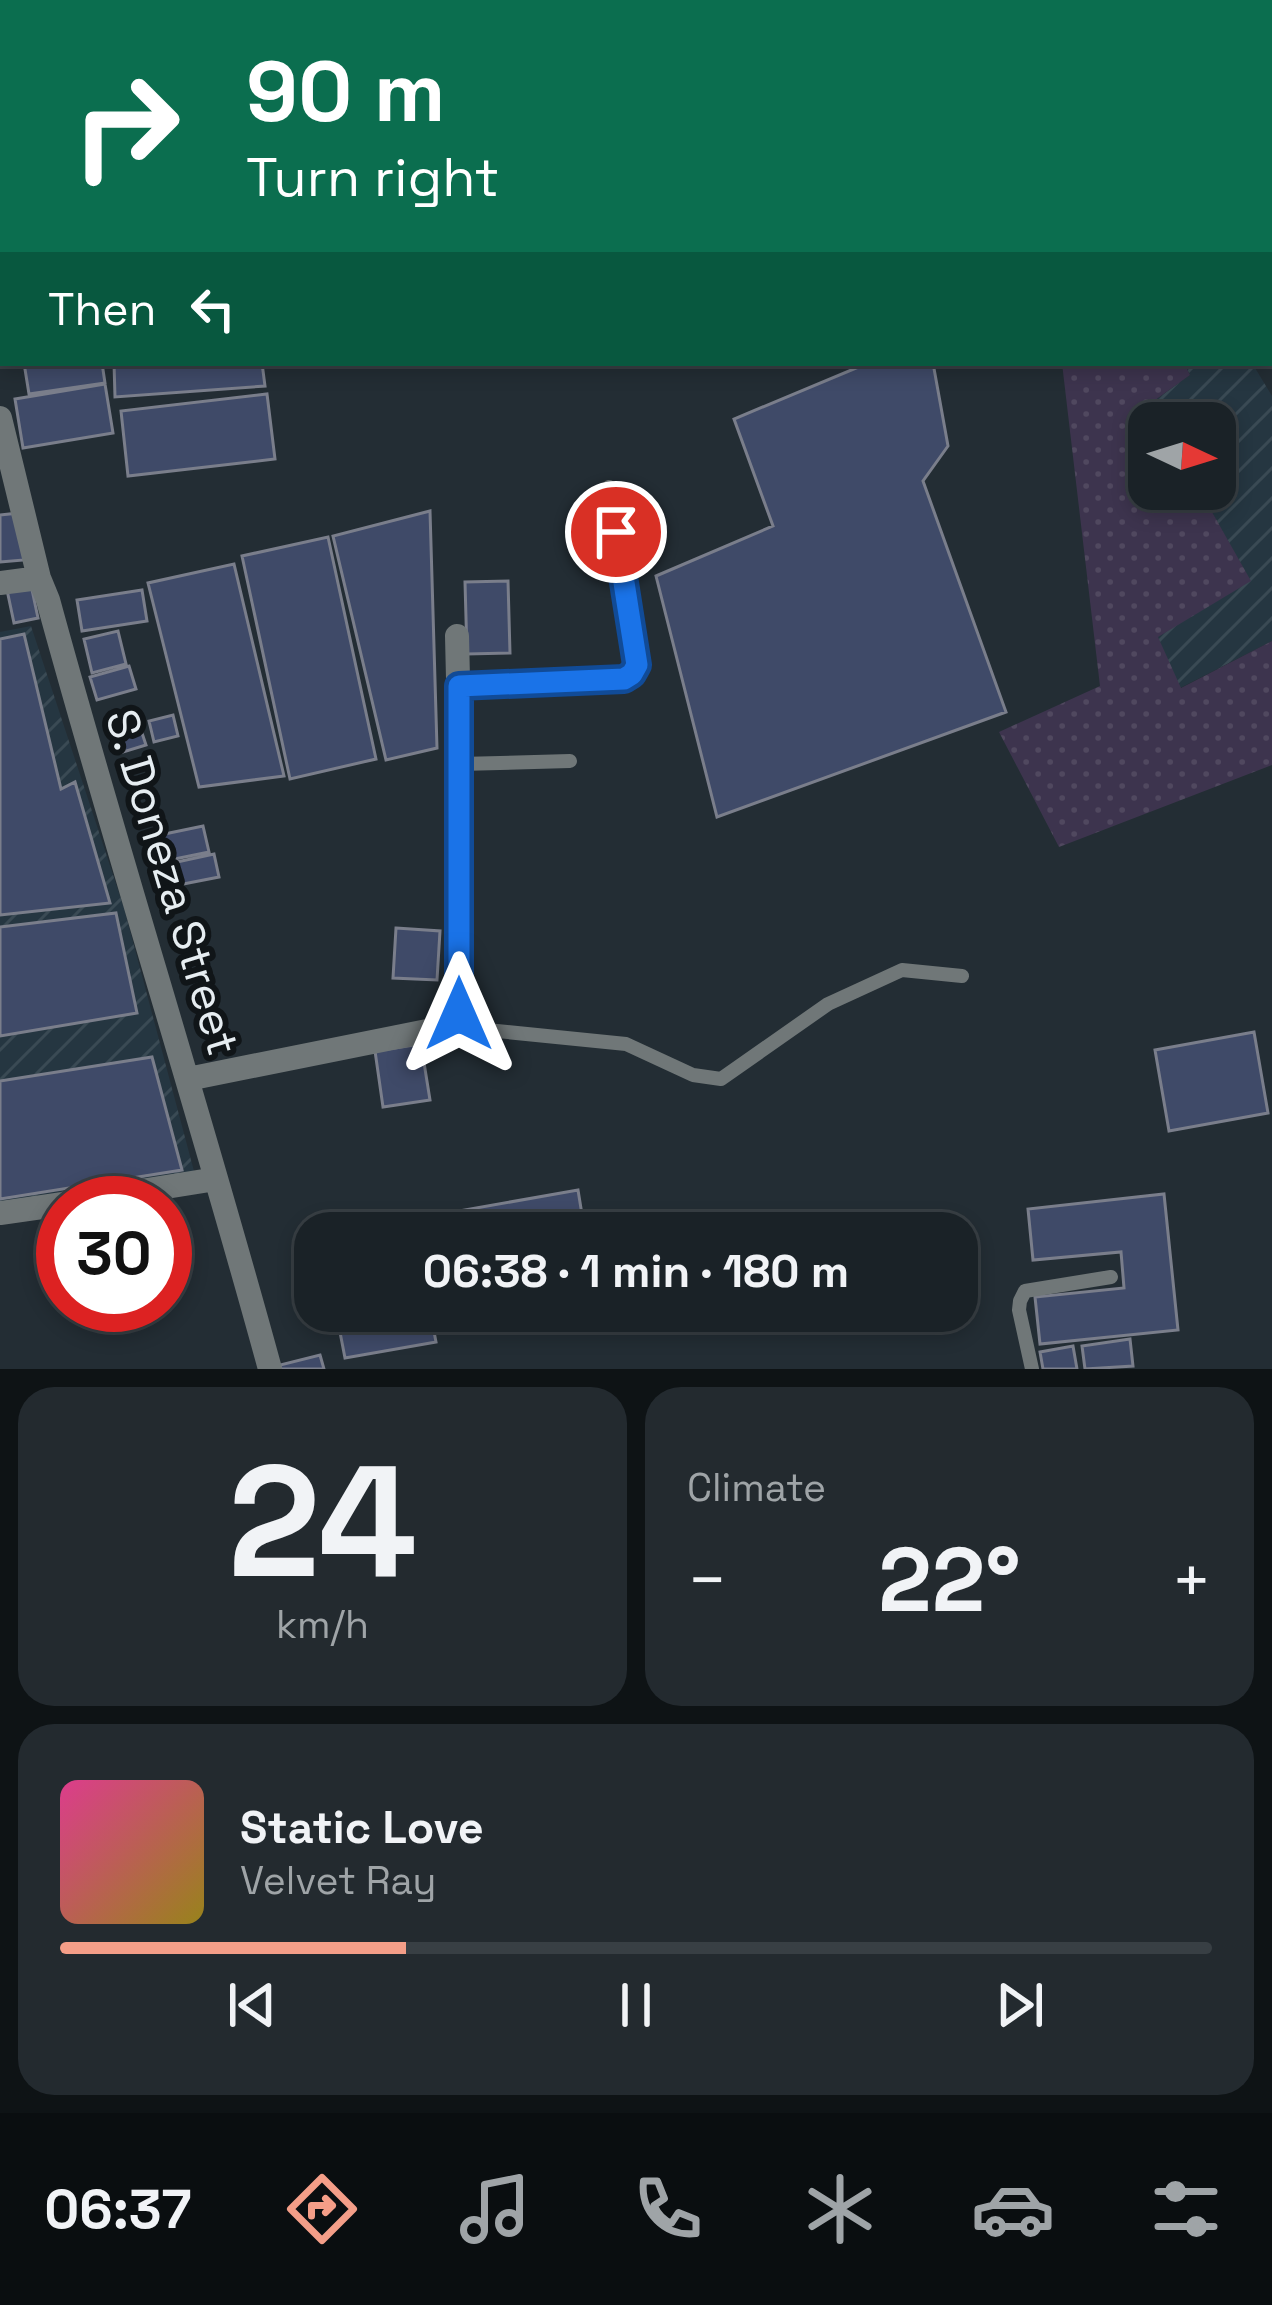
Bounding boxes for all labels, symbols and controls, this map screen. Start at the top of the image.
text: 90 m [246,38,445,146]
icon: right [48,48,204,204]
text: Turn right [246,143,499,212]
icon: left [180,276,246,342]
text: Then [48,281,156,338]
north arrow [1128,402,1236,510]
map controls [1128,402,1236,510]
pin [565,481,667,583]
icon: arrive [583,499,649,565]
street label: S. Doneza Street [93,702,252,1062]
position arrow [396,951,522,1077]
speed limit sign: 30 [36,1176,192,1332]
text: 06:38 · 1 min · 180 m [423,1243,849,1300]
text: 24 [228,1422,417,1622]
text: Climate [687,1463,826,1512]
text: 22° [878,1522,1021,1637]
text: − [687,1538,728,1622]
text: + [1171,1538,1212,1622]
text: km/h [276,1600,369,1649]
text: Static Love [240,1799,484,1856]
text: Velvet Ray [240,1856,436,1905]
icon: previous [219,1972,285,2038]
icon: pause [603,1972,669,2038]
icon: next [987,1972,1053,2038]
icon: directions [280,2167,364,2251]
icon: music [453,2167,537,2251]
icon: phone [626,2167,710,2251]
icon: climate [798,2167,882,2251]
icon: car [971,2167,1055,2251]
icon: filters [1144,2167,1228,2251]
text: 06:37 [44,2175,192,2244]

